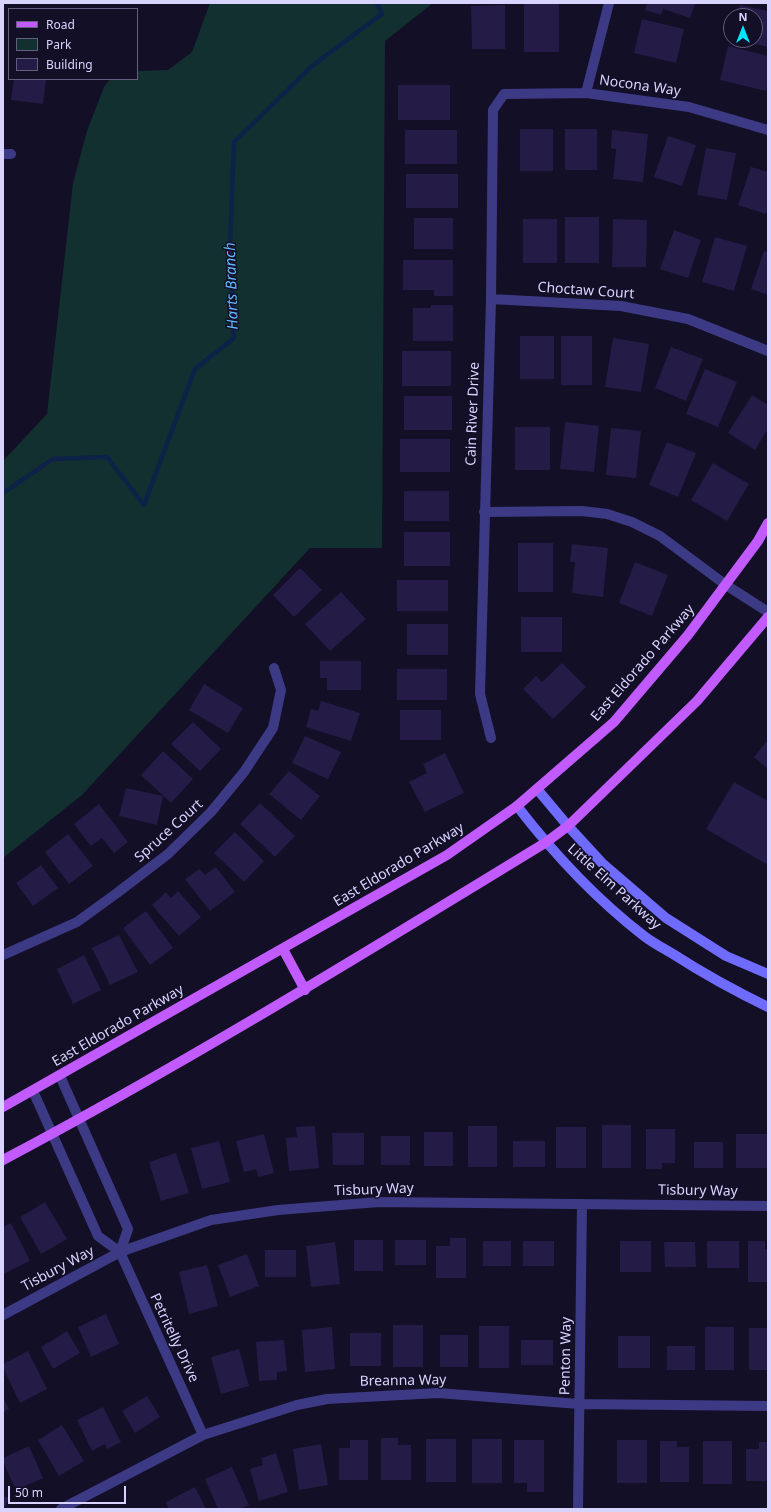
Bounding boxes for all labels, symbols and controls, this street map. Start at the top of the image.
legend [8,8,138,80]
north arrow [723,8,763,48]
text: N [739,9,747,24]
text: Road [46,16,75,33]
text: Park [46,36,71,53]
text: Building [46,56,93,73]
street label: Nocona Way [598,72,682,100]
water label: Harts Branch [221,242,243,330]
street label: Choctaw Court [537,279,635,303]
street label: Cain River Drive [463,362,483,466]
street label: East Eldorado Parkway [588,601,698,725]
street label: Spruce Court [132,796,206,866]
street label: East Eldorado Parkway [331,819,467,911]
street label: Little Elm Parkway [564,841,664,933]
street label: East Eldorado Parkway [49,981,187,1071]
street label: Tisbury Way [334,1180,414,1200]
street label: Tisbury Way [658,1182,738,1200]
street label: Tisbury Way [19,1243,97,1295]
street label: Petritelly Drive [146,1291,202,1385]
street label: Penton Way [557,1317,575,1395]
street label: Breanna Way [359,1372,447,1390]
scale bar [10,1478,128,1504]
text: 50 m [15,1484,43,1501]

